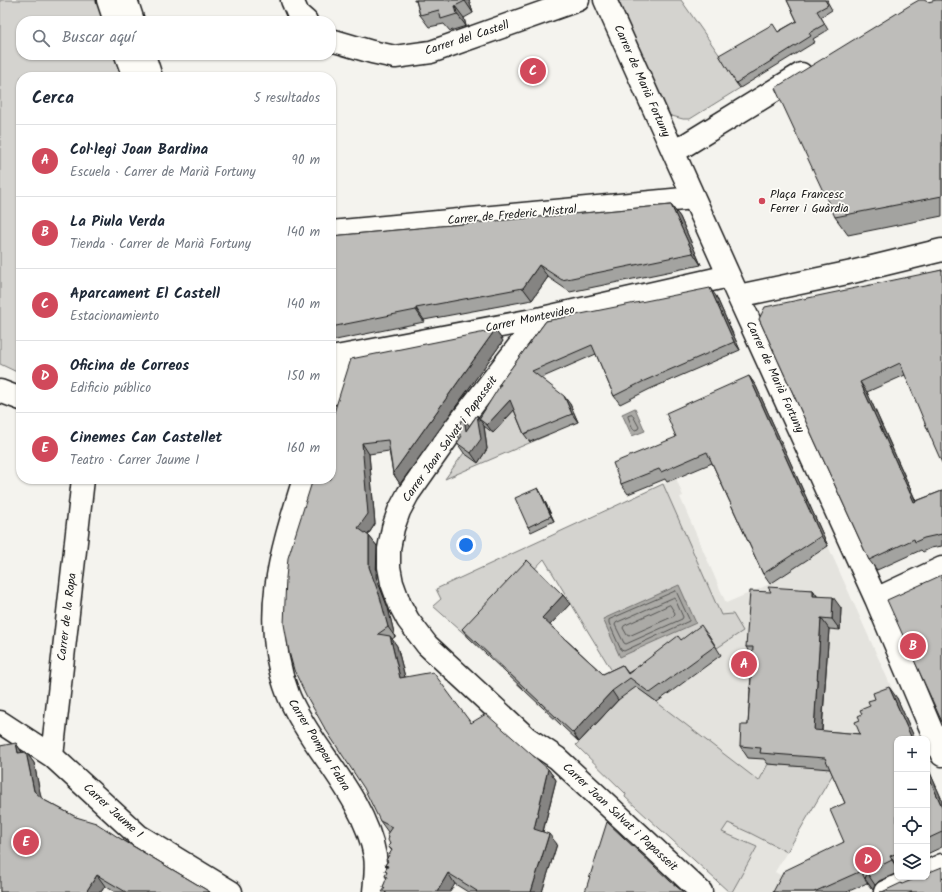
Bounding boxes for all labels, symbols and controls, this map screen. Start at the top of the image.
street label: Carrer del Castell [422,15,512,61]
search box [16,16,336,60]
street label: Carrer de Marià Fortuny [609,22,676,141]
text: Buscar aquí [62,26,135,50]
icon: search [30,27,52,49]
pin: C [520,56,546,86]
text: Cerca [32,85,74,112]
text: 5 resultados [254,88,320,109]
text: Col·legi Joan Bardina [70,138,208,162]
text: A [41,150,49,171]
text: 90 m [292,150,320,171]
text: Escuela · Carrer de Marià Fortuny [70,162,256,183]
place label: Plaça Francesc Ferrer i Guàrdia [770,185,849,218]
marker: Plaça Francesc Ferrer i Guàrdia [757,196,767,206]
street label: Carrer de Frederic Mistral [447,200,578,230]
text: La Piula Verda [70,210,165,234]
text: B [41,222,49,243]
text: 140 m [287,222,320,243]
text: Tienda · Carrer de Marià Fortuny [70,234,251,255]
text: Aparcament El Castell [70,282,220,306]
text: C [41,294,49,315]
text: 140 m [287,294,320,315]
street label: Carrer Montevideo [483,300,577,338]
text: Estacionamiento [70,306,159,327]
street label: Carrer de Marià Fortuny [741,318,809,436]
text: Oficina de Correos [70,354,189,378]
text: D [41,366,49,387]
text: 150 m [287,366,320,387]
street label: Carrer Joan Salvat i Papasseit [398,372,503,506]
text: Edificio público [70,378,151,399]
text: Cinemes Can Castellet [70,426,222,450]
text: E [41,438,49,459]
text: 160 m [287,438,320,459]
text: Teatro · Carrer Jaume I [70,450,199,471]
your location [456,535,476,555]
street label: Carrer de la Rapa [52,572,82,662]
pin: B [900,631,926,661]
pin: A [731,649,757,679]
street label: Carrer Pompeu Fabra [283,695,355,795]
map controls [894,736,930,880]
button: + [894,736,930,772]
street label: Carrer Joan Salvat i Papasseit [558,758,682,876]
button: − [894,772,930,808]
street label: Carrer Jaume I [79,779,148,843]
button: locate [894,808,930,844]
pin: E [13,827,39,857]
button: layers [894,844,930,880]
pin: D [855,845,881,875]

